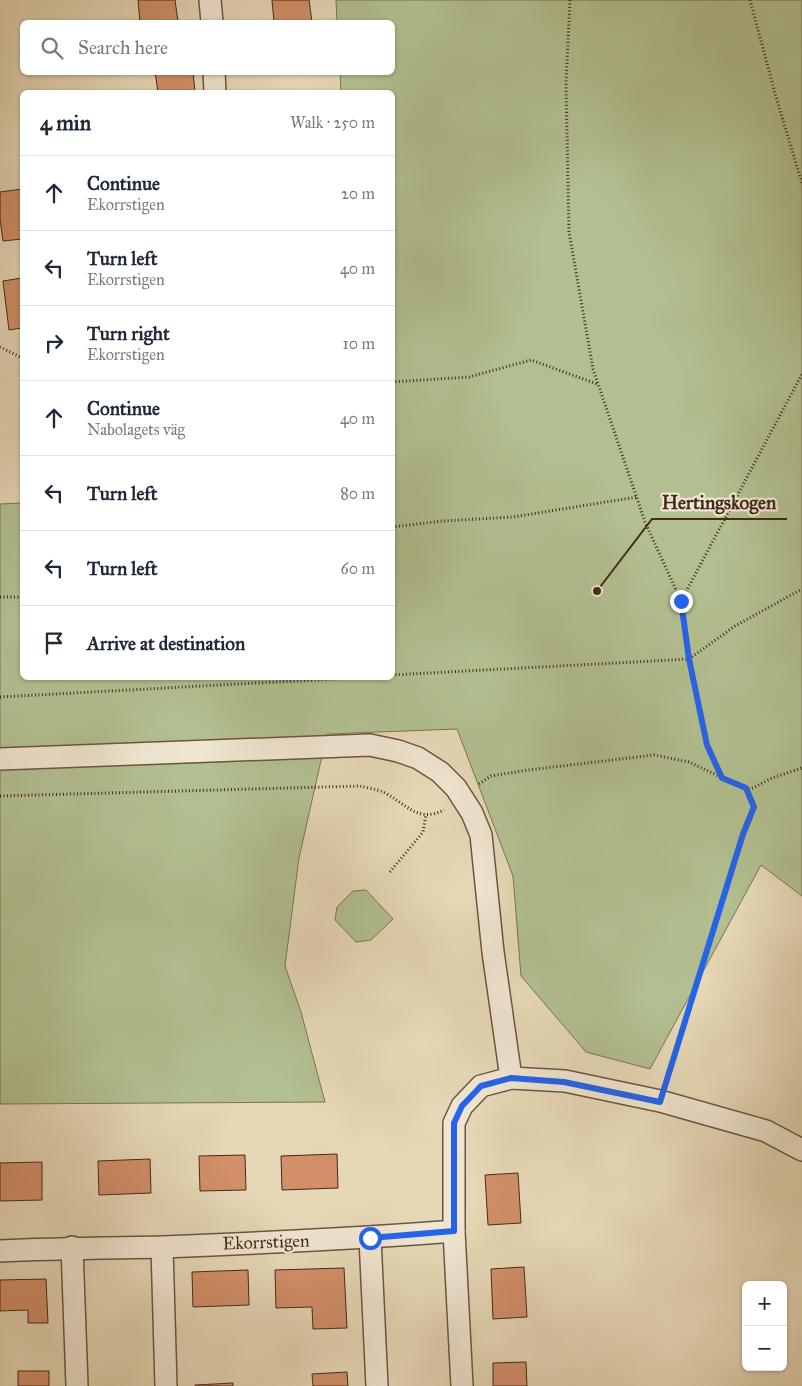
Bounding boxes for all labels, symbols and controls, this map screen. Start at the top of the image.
search box [20,20,395,75]
icon: search [38,34,66,62]
text: Search here [78,36,168,59]
text: 4 min [40,110,91,136]
text: Walk · 250 m [290,113,375,132]
text: Continue [87,172,160,195]
icon: ahead [40,179,68,207]
text: 20 m [341,184,375,203]
text: Ekorrstigen [87,195,165,214]
text: Turn left [87,247,157,270]
icon: left [40,254,68,282]
text: 40 m [340,259,375,278]
text: Ekorrstigen [87,270,165,289]
text: Turn right [87,322,170,345]
icon: right [40,329,68,357]
text: 10 m [343,334,375,353]
text: Ekorrstigen [87,345,165,364]
text: Continue [87,397,160,420]
icon: ahead [40,404,68,432]
text: 40 m [340,409,375,428]
text: Nabolagets väg [87,420,185,439]
icon: left [40,479,68,507]
text: Turn left [87,482,157,505]
text: 80 m [340,484,375,503]
callout: Hertingskogen [652,485,787,519]
text: Hertingskogen [662,491,777,515]
icon: left [40,554,68,582]
text: Turn left [87,557,157,580]
text: 60 m [341,559,375,578]
route end [670,590,693,613]
icon: arrive [40,629,68,657]
text: Arrive at destination [87,632,245,655]
route start [359,1227,382,1250]
street label: Ekorrstigen [222,1229,310,1256]
map controls [742,1281,787,1371]
button: + [742,1281,787,1326]
button: − [742,1326,787,1371]

